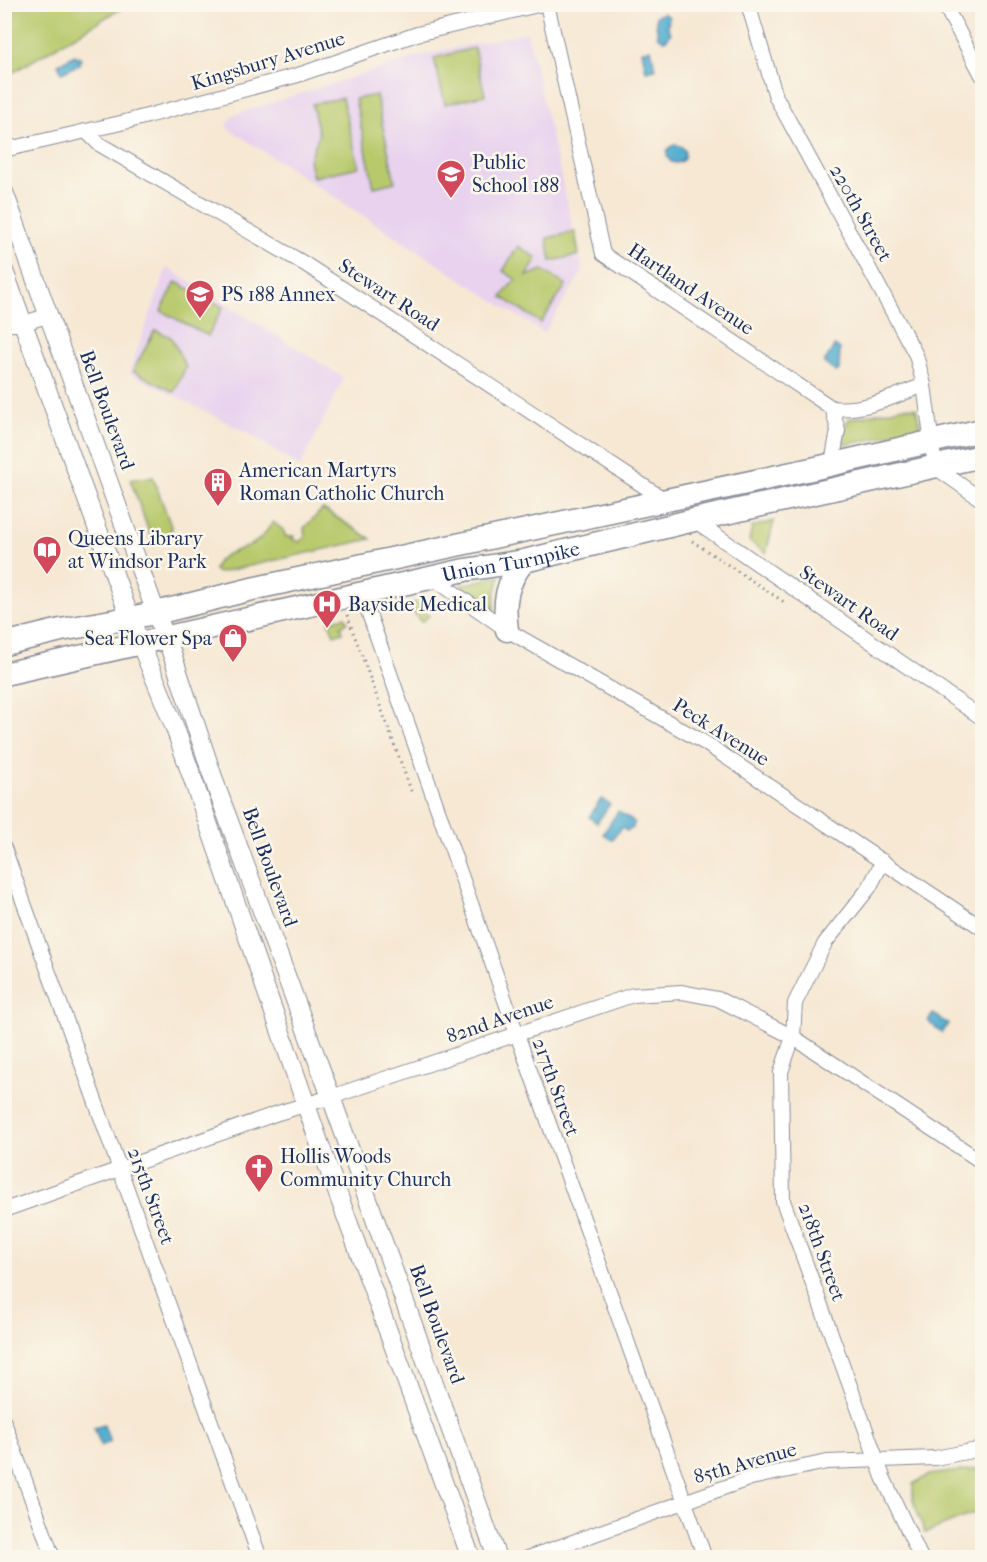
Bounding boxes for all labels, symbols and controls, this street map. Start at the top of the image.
street label: Kingsbury Avenue [188,27,348,95]
place label: Public School 188 [472,151,559,197]
school or university icon: Public School 188 [435,158,467,200]
street label: 220th Street [825,161,897,265]
street label: Hartland Avenue [624,238,758,340]
street label: Stewart Road [334,254,445,337]
school or university icon: PS 188 Annex [184,278,216,320]
place label: PS 188 Annex [221,283,336,306]
street label: Bell Boulevard [75,347,140,474]
place label: American Martyrs Roman Catholic Church [238,459,445,505]
building icon: American Martyrs Roman Catholic Church [202,466,234,508]
place label: Queens Library at Windsor Park [68,527,207,573]
library icon: Queens Library at Windsor Park [31,534,63,576]
street label: Union Turnpike [439,537,582,586]
street label: Stewart Road [795,560,904,646]
hospital icon: Bayside Medical [311,588,343,630]
place label: Bayside Medical [348,593,487,616]
shop icon: Sea Flower Spa [217,622,249,664]
place label: Sea Flower Spa [85,627,213,650]
street label: Peck Avenue [669,693,774,771]
street label: Bell Boulevard [238,804,303,931]
street label: 82nd Avenue [443,990,557,1048]
street label: 217th Street [528,1035,584,1139]
street label: 215th Street [123,1144,179,1248]
place label: Hollis Woods Community Church [280,1145,452,1191]
church icon: Hollis Woods Community Church [243,1152,275,1194]
street label: 218th Street [794,1200,850,1304]
street label: Bell Boulevard [405,1261,470,1388]
street label: 85th Avenue [691,1437,799,1489]

